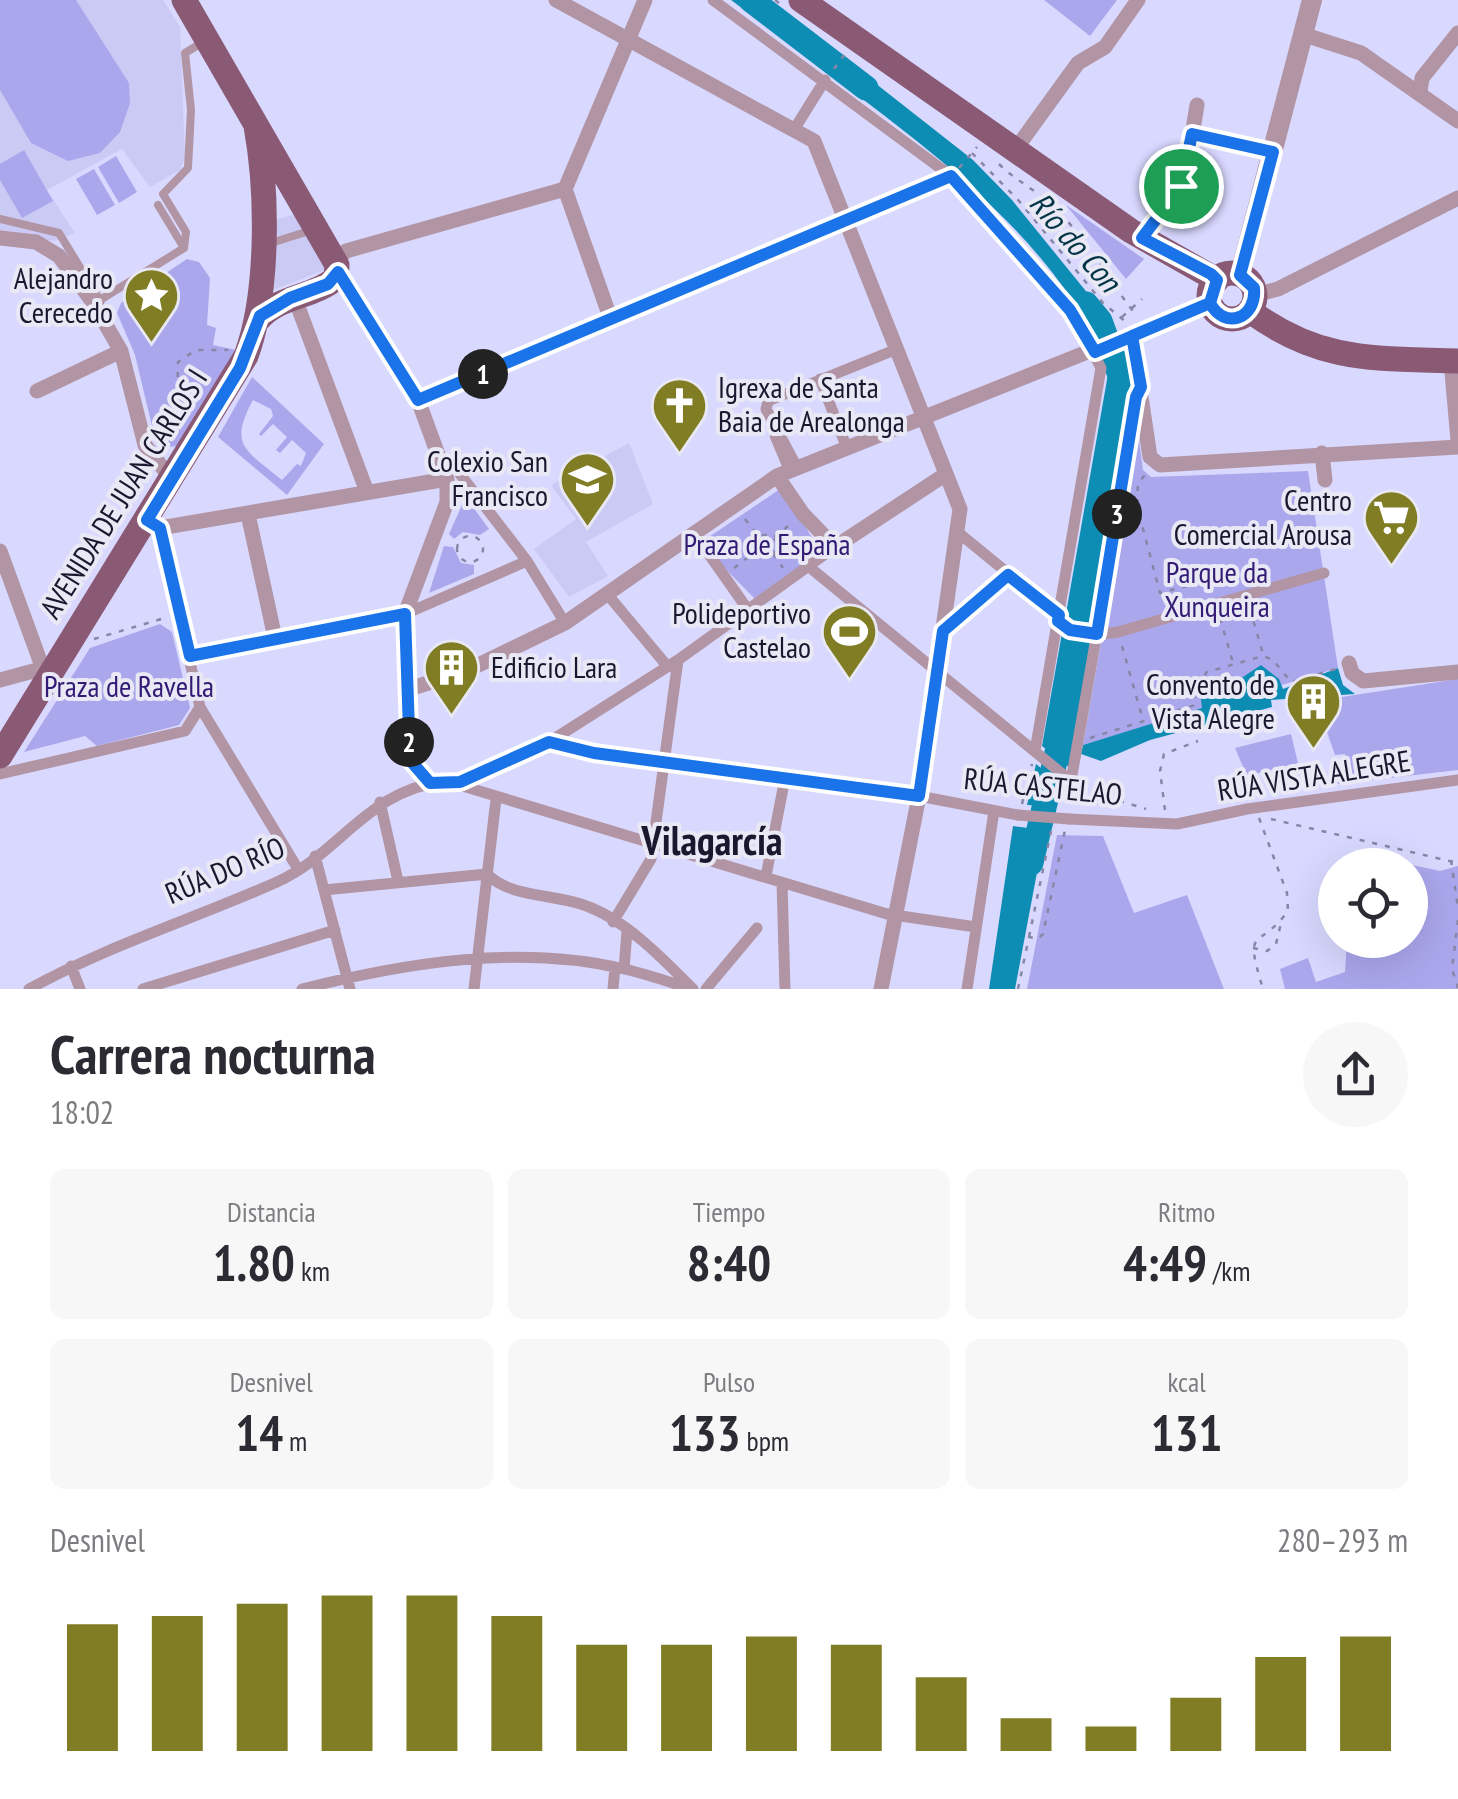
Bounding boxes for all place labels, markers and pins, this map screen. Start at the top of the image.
pin [1139,144,1224,229]
place label: Alejandro Cerecedo [14,258,113,331]
place icon: Alejandro Cerecedo [122,266,182,345]
pin: 1 [458,349,508,399]
place label: Igrexa de Santa Baia de Arealonga [718,367,905,440]
church icon: Igrexa de Santa Baia de Arealonga [649,375,709,454]
place label: Colexio San Francisco [427,441,548,514]
school or university icon: Colexio San Francisco [557,449,617,528]
place label: Centro Comercial Arousa [1174,480,1352,553]
supermarket icon: Centro Comercial Arousa [1361,488,1421,567]
pin: 3 [1092,489,1142,539]
place label: Polideportivo Castelao [672,593,811,666]
sports icon: Polideportivo Castelao [820,601,880,680]
building icon: Edificio Lara [422,638,482,717]
place label: Edificio Lara [491,647,617,686]
place label: Convento de Vista Alegre [1146,664,1275,737]
building icon: Convento de Vista Alegre [1284,672,1344,751]
pin: 2 [384,717,434,767]

